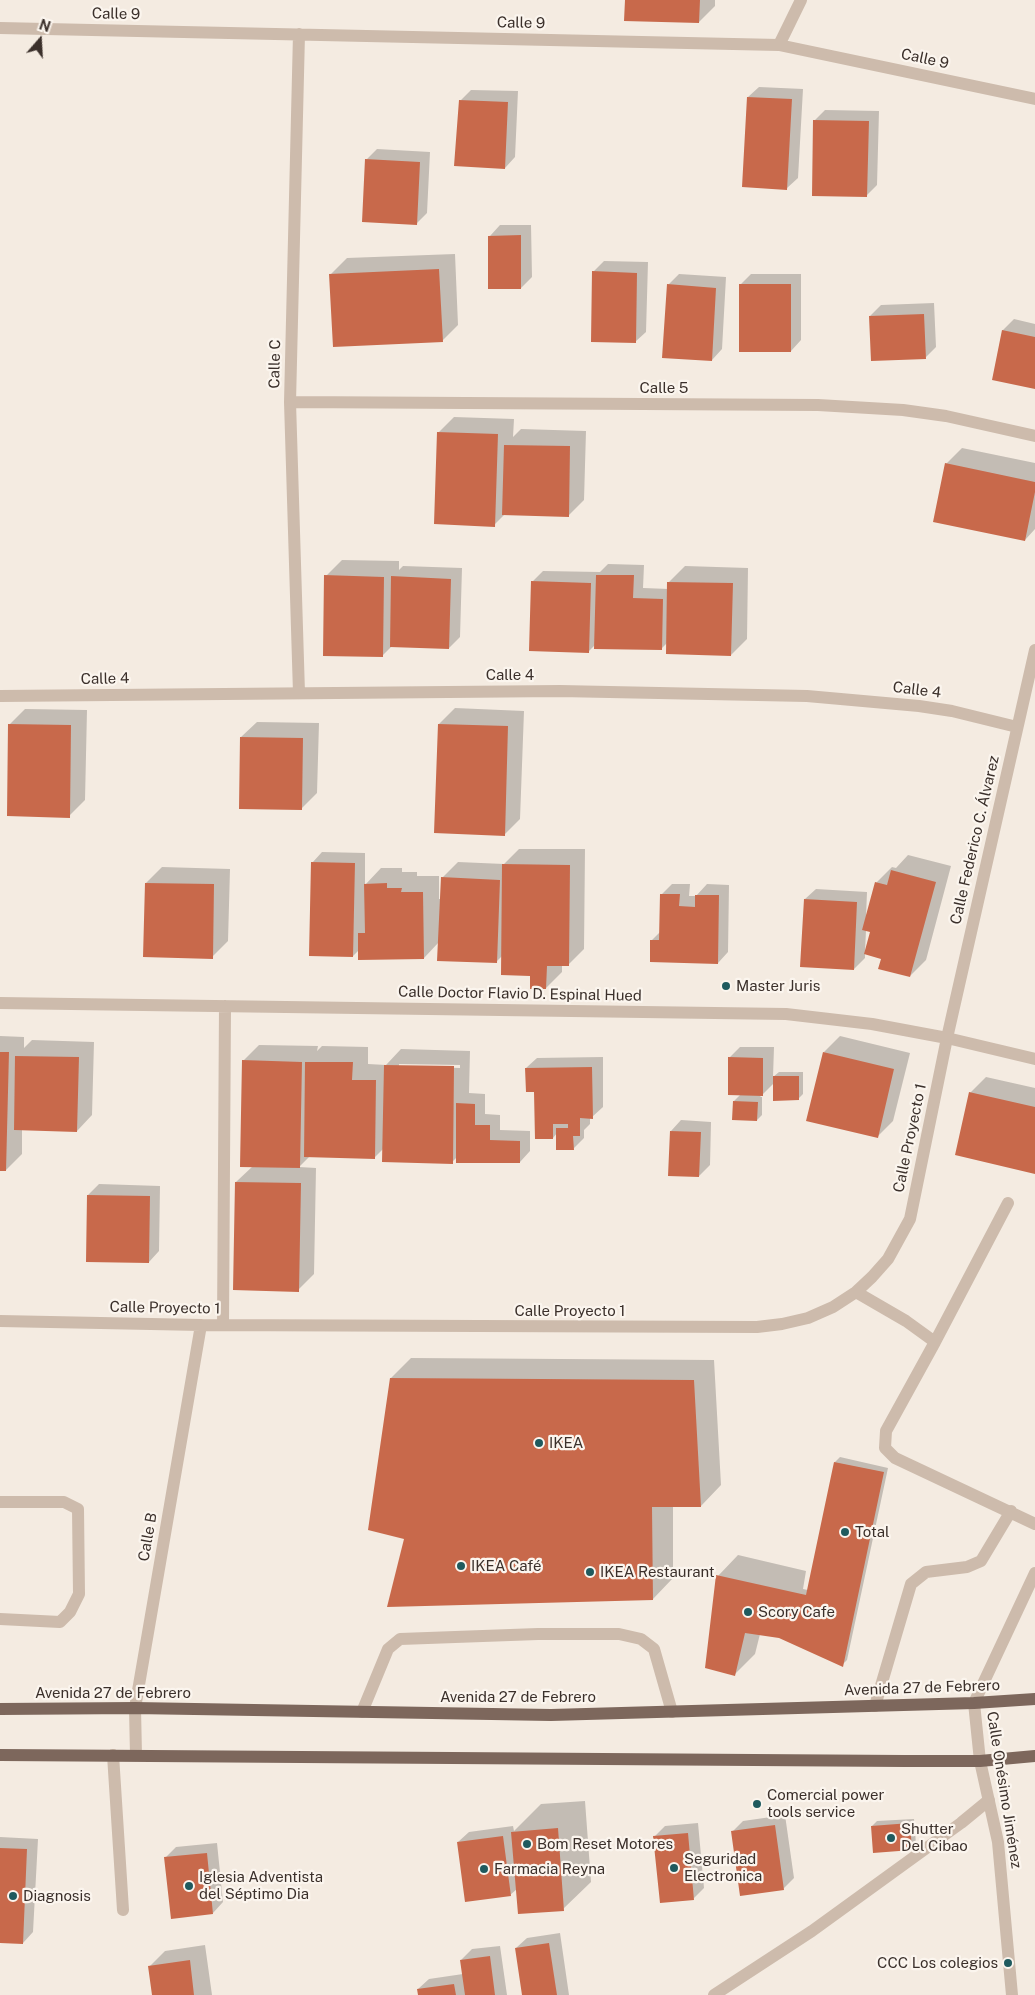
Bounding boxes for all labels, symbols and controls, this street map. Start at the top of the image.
street label: Calle 9 [92,5,140,23]
street label: Calle 9 [497,14,545,32]
north arrow [15,15,65,65]
text: N [37,16,53,35]
street label: Calle 9 [899,45,951,73]
street label: Calle C [266,339,284,389]
street label: Calle 5 [640,379,688,397]
street label: Calle 4 [486,666,534,684]
street label: Calle 4 [81,670,129,688]
street label: Calle 4 [892,678,942,702]
street label: Calle Federico C. Álvarez [947,754,1003,926]
place label: Master Juris [736,977,820,995]
marker: Master Juris [720,980,732,992]
street label: Calle Doctor Flavio D. Espinal Hued [398,983,642,1005]
street label: Calle Proyecto 1 [890,1082,930,1194]
street label: Calle Proyecto 1 [109,1298,221,1318]
street label: Calle Proyecto 1 [515,1302,625,1320]
place label: IKEA [549,1434,583,1452]
marker: IKEA [533,1437,545,1449]
street label: Calle B [135,1511,161,1563]
place label: Total [855,1523,890,1541]
marker: Total [839,1526,851,1538]
place label: IKEA Café [471,1557,542,1575]
marker: IKEA Café [455,1560,467,1572]
place label: IKEA Restaurant [600,1563,715,1581]
marker: IKEA Restaurant [584,1566,596,1578]
place label: Scory Cafe [758,1603,835,1621]
marker: Scory Cafe [742,1606,754,1618]
street label: Avenida 27 de Febrero [844,1676,1000,1700]
street label: Avenida 27 de Febrero [35,1684,191,1702]
street label: Avenida 27 de Febrero [440,1688,596,1706]
street label: Calle Onésimo Jiménez [983,1710,1025,1870]
place label: Comercial power tools service [767,1786,884,1821]
marker: Comercial power tools service [751,1798,763,1810]
place label: Shutter Del Cibao [901,1820,968,1855]
marker: Shutter Del Cibao [885,1832,897,1844]
place label: Bom Reset Motores [537,1835,673,1853]
marker: Bom Reset Motores [521,1838,533,1850]
place label: Seguridad Electronica [684,1850,762,1885]
place label: Farmacia Reyna [494,1860,605,1878]
marker: Seguridad Electronica [668,1862,680,1874]
marker: Farmacia Reyna [478,1863,490,1875]
place label: Iglesia Adventista del Séptimo Dia [199,1868,323,1903]
marker: Iglesia Adventista del Séptimo Dia [183,1880,195,1892]
place label: Diagnosis [23,1887,91,1905]
marker: Diagnosis [7,1890,19,1902]
place label: CCC Los colegios [877,1954,998,1972]
marker: CCC Los colegios [1002,1957,1014,1969]

